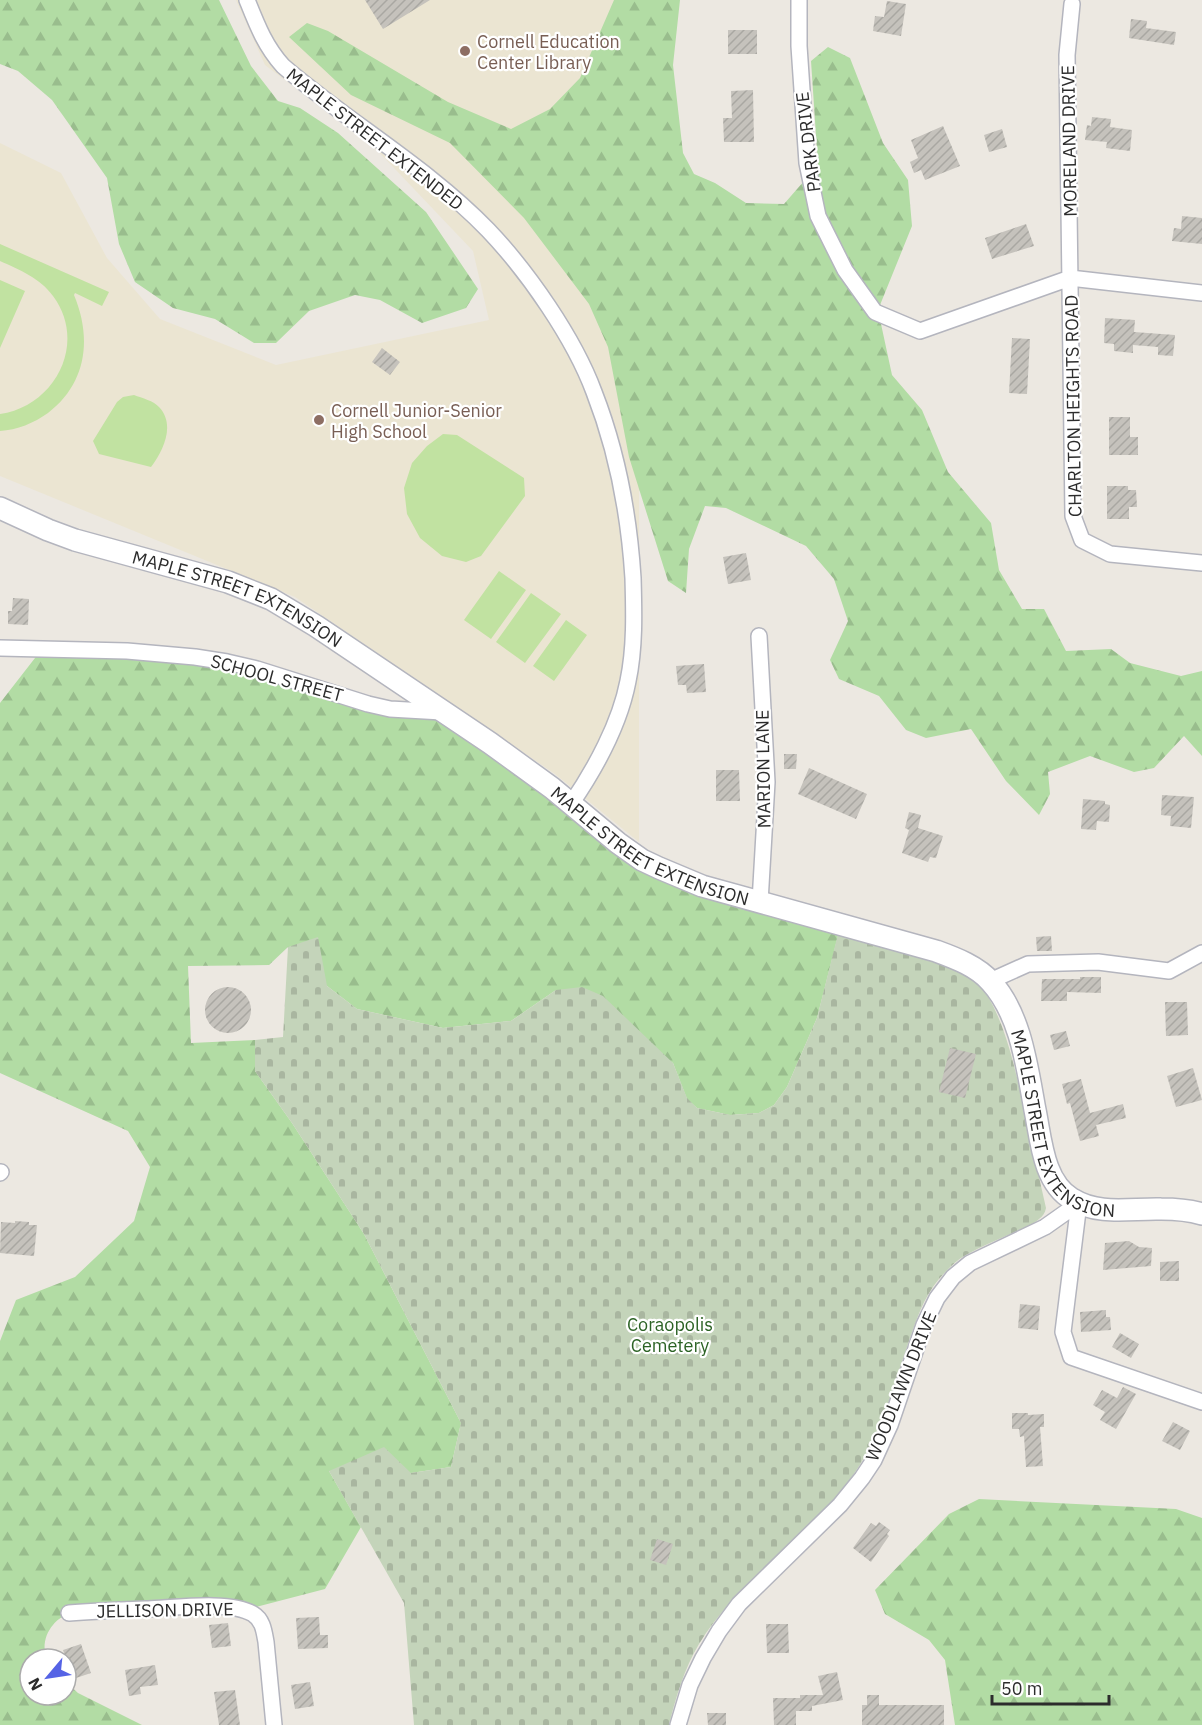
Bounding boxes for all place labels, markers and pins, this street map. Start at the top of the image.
place label: Cornell Education Center Library [477,30,620,74]
marker: Cornell Education Center Library [458,44,472,58]
place label: Cornell Junior-Senior High School [331,399,502,443]
marker: Cornell Junior-Senior High School [312,413,326,427]

